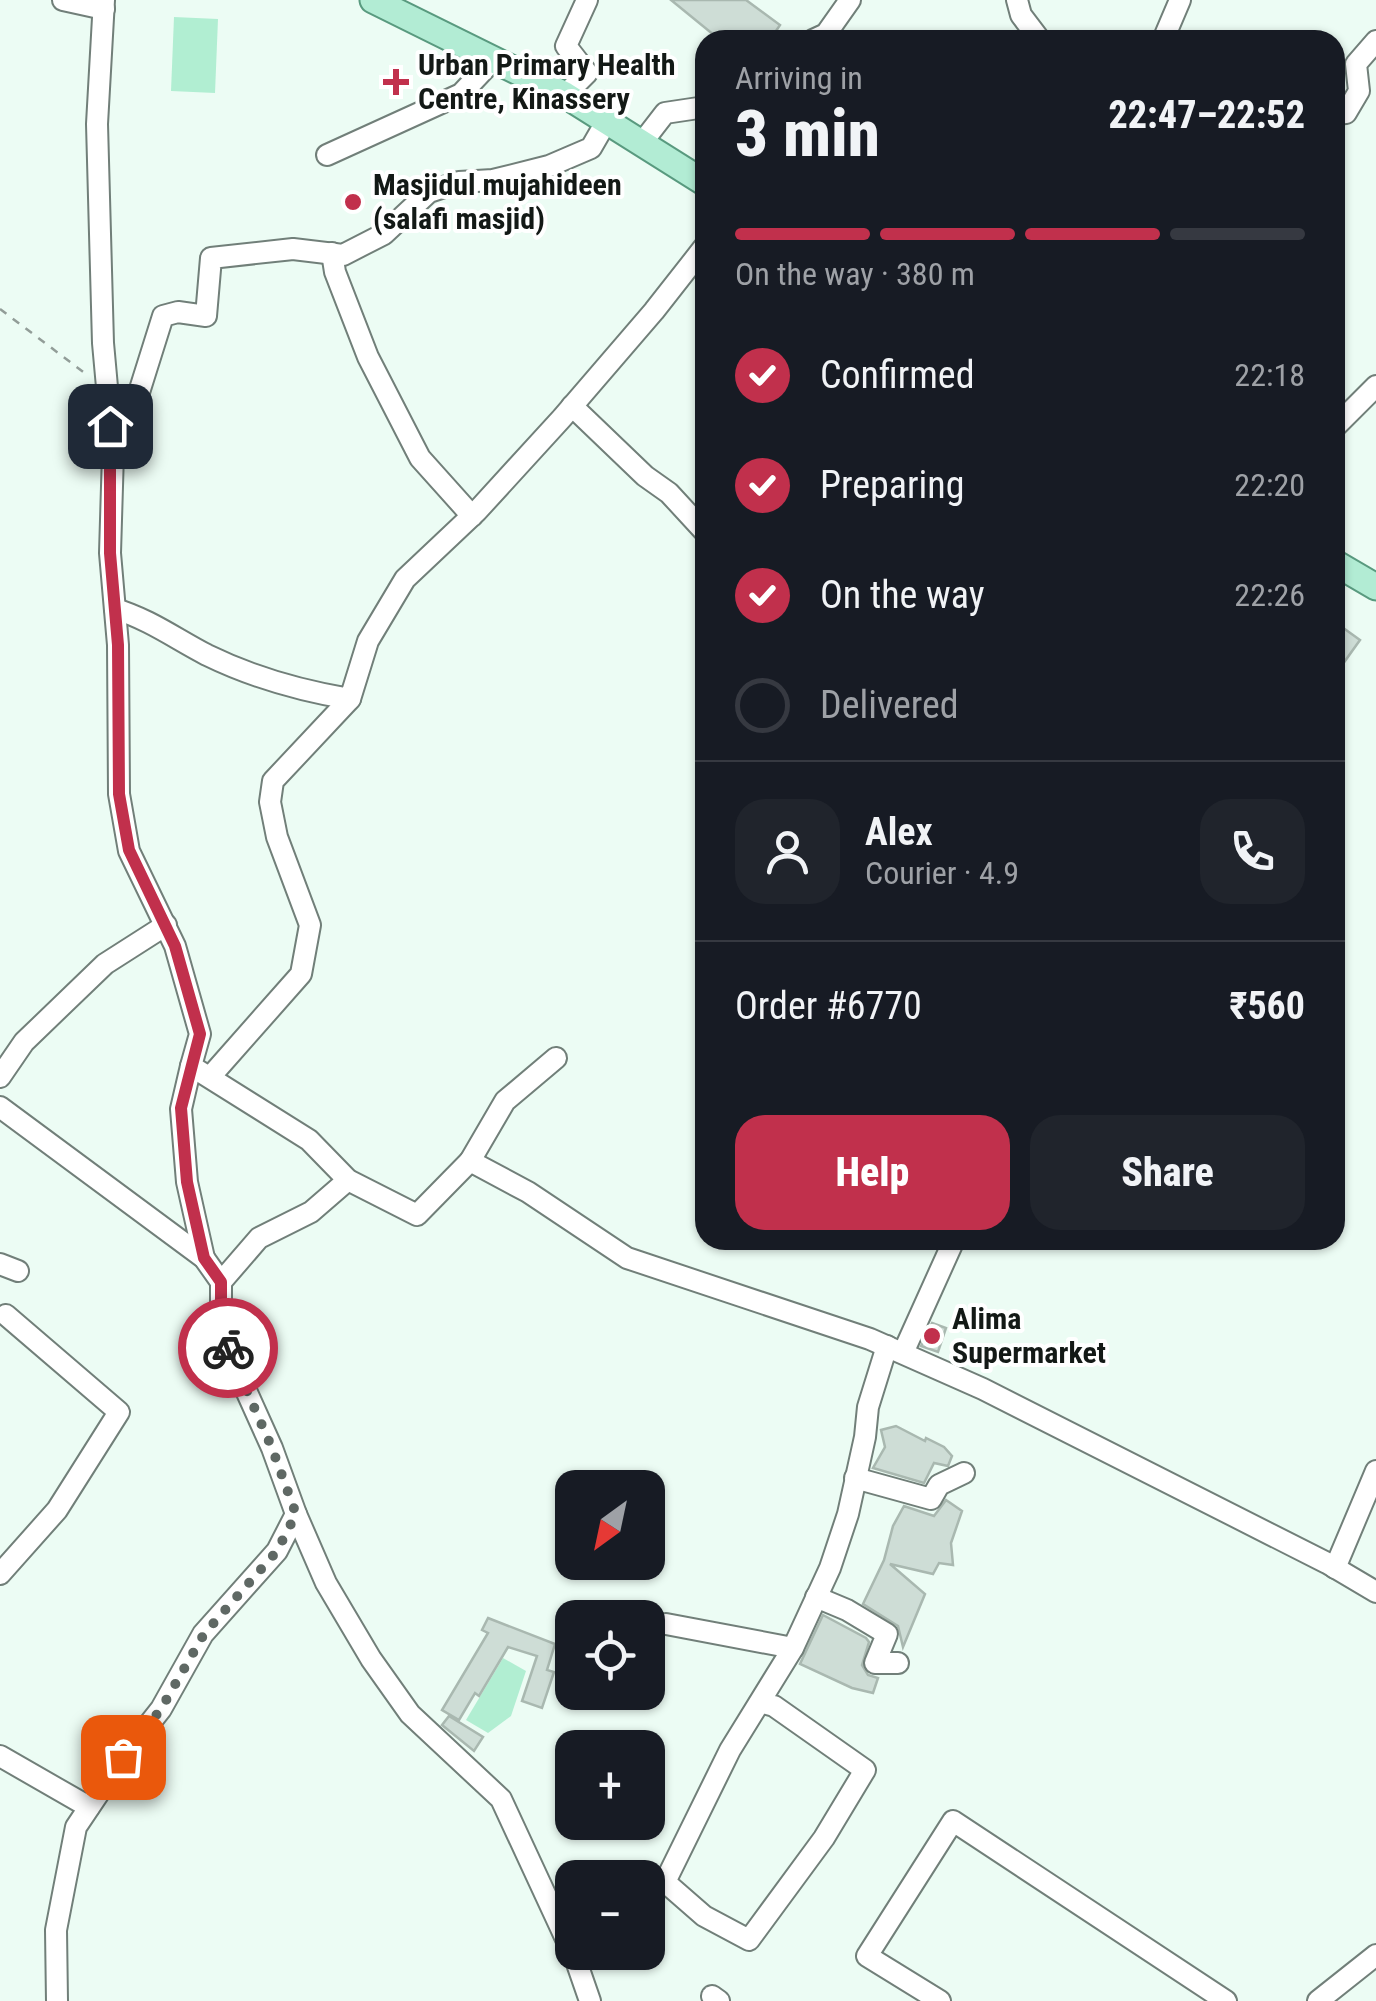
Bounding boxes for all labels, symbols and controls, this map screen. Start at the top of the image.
place label: Urban Primary Health Centre, Kinassery [418,47,676,116]
text: Arriving in [735,59,863,97]
marker: Urban Primary Health Centre, Kinassery [383,69,409,95]
text: 22:47–22:52 [1108,93,1305,137]
text: 3 min [735,96,880,172]
place label: Masjidul mujahideen (salafi masjid) [373,167,622,236]
marker: Masjidul mujahideen (salafi masjid) [342,191,364,213]
text: On the way · 380 m [735,255,975,293]
icon: check [735,348,790,403]
text: Confirmed [820,353,975,397]
text: 22:18 [1234,356,1305,394]
pin [68,384,153,469]
icon: home [83,399,138,454]
icon: check [735,458,790,513]
text: Preparing [820,463,965,507]
text: 22:20 [1234,466,1305,504]
icon: check [735,568,790,623]
text: On the way [820,573,985,617]
text: 22:26 [1234,576,1305,614]
text: Delivered [820,683,959,727]
button: person [735,799,840,904]
button: phone [1200,799,1305,904]
text: Alex [865,810,933,854]
text: Courier · 4.9 [865,854,1019,892]
text: Order #6770 [735,984,922,1028]
text: ₹560 [1229,984,1305,1028]
button: Help [735,1115,1010,1230]
button: Share [1030,1115,1305,1230]
courier [178,1298,278,1398]
place label: Alima Supermarket [952,1301,1106,1370]
icon: bike [201,1321,256,1376]
marker: Alima Supermarket [921,1325,943,1347]
north arrow [555,1470,665,1580]
map controls [555,1470,665,1970]
button: locate [555,1600,665,1710]
pin [81,1715,166,1800]
icon: bag [96,1730,151,1785]
button: + [555,1730,665,1840]
button: − [555,1860,665,1970]

